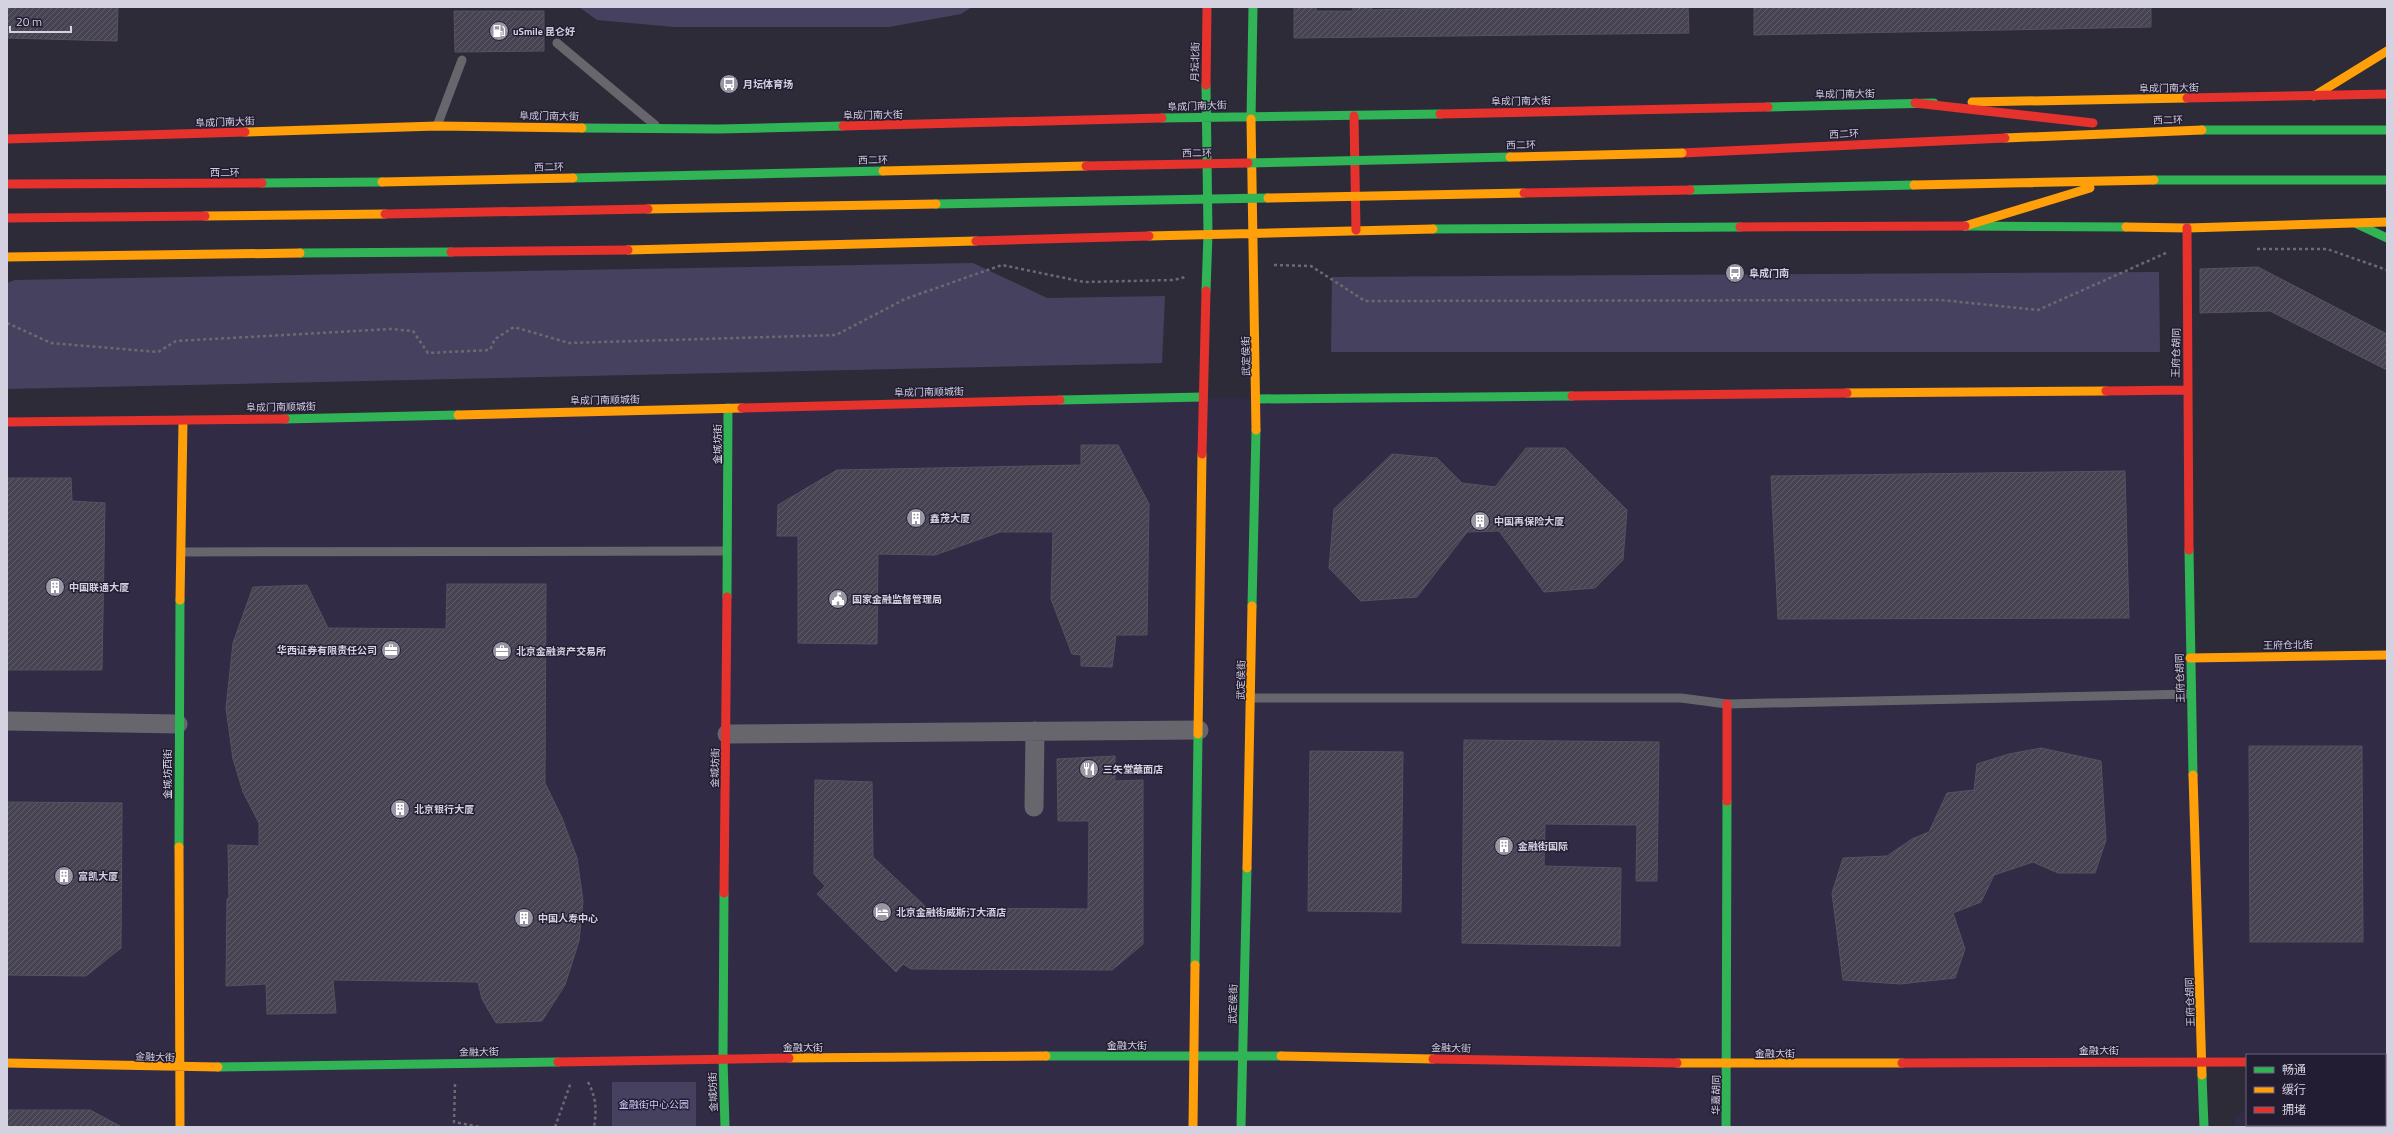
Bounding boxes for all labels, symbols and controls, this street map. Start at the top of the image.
scale bar [10,8,71,34]
text: 20 m [16,12,42,31]
fuel station icon: uSmile 昆仑好 [488,20,510,42]
place label: uSmile 昆仑好 [513,24,575,39]
street label: 月坛北街 [1187,42,1203,82]
bus stop icon: 月坛体育场 [718,73,740,95]
place label: 月坛体育场 [743,77,793,92]
street label: 阜成门南大街 [2139,80,2199,96]
street label: 阜成门南大街 [1815,86,1875,102]
street label: 阜成门南大街 [1491,93,1551,109]
street label: 阜成门南大街 [1167,97,1227,115]
street label: 阜成门南大街 [843,107,903,123]
street label: 阜成门南大街 [519,108,579,124]
street label: 西二环 [2153,112,2183,128]
street label: 阜成门南大街 [195,113,255,131]
street label: 西二环 [1829,126,1859,142]
street label: 西二环 [1506,137,1536,153]
street label: 西二环 [1182,145,1212,161]
street label: 西二环 [858,152,888,168]
street label: 西二环 [534,159,564,175]
street label: 西二环 [210,165,240,180]
bus stop icon: 阜成门南 [1724,262,1746,284]
place label: 阜成门南 [1749,266,1789,281]
street label: 王府仓胡同 [2168,328,2184,378]
street label: 武定侯街 [1238,336,1254,376]
street label: 阜成门南顺城街 [894,384,964,400]
street label: 阜成门南顺城街 [570,392,640,408]
street label: 阜成门南顺城街 [246,399,316,415]
street label: 金城坊街 [710,424,725,464]
building icon: 鑫茂大厦 [905,507,927,529]
building icon: 中国再保险大厦 [1469,510,1491,532]
place label: 鑫茂大厦 [930,511,970,526]
place label: 中国再保险大厦 [1494,514,1564,529]
building icon: 中国联通大厦 [44,576,66,598]
place label: 中国联通大厦 [69,580,129,595]
public building icon: 国家金融监督管理局 [827,588,849,610]
place label: 国家金融监督管理局 [852,592,942,607]
street label: 王府仓北街 [2263,637,2313,653]
office icon: 华西证券有限责任公司 [380,639,402,661]
office icon: 北京金融资产交易所 [491,640,513,662]
place label: 华西证券有限责任公司 [277,643,377,658]
place label: 北京金融资产交易所 [516,644,606,659]
street label: 王府仓胡同 [2172,653,2188,703]
street label: 武定侯街 [1233,660,1249,700]
street label: 金城坊街 [707,748,723,788]
street label: 金城坊西街 [160,749,175,799]
restaurant icon: 三矢堂蘸面店 [1078,758,1100,780]
place label: 三矢堂蘸面店 [1103,762,1163,777]
building icon: 北京银行大厦 [389,798,411,820]
place label: 北京银行大厦 [414,802,474,817]
building icon: 金融街国际 [1493,835,1515,857]
place label: 金融街国际 [1517,839,1568,854]
building icon: 富凯大厦 [53,865,75,887]
place label: 富凯大厦 [78,869,118,884]
hotel icon: 北京金融街威斯汀大酒店 [871,901,893,923]
place label: 北京金融街威斯汀大酒店 [896,905,1006,920]
building icon: 中国人寿中心 [513,907,535,929]
place label: 中国人寿中心 [538,911,598,926]
street label: 王府仓胡同 [2182,977,2198,1027]
street label: 武定侯街 [1225,984,1241,1024]
street label: 金融大街 [1107,1038,1147,1053]
street label: 金融大街 [783,1040,823,1055]
street label: 金融大街 [1431,1040,1471,1056]
street label: 金融大街 [2079,1043,2119,1058]
street label: 金融大街 [459,1044,499,1060]
street label: 金融大街 [1755,1046,1795,1061]
street label: 金融大街 [135,1049,175,1065]
legend [2246,1054,2386,1126]
text: 畅通 [2282,1060,2306,1079]
street label: 金城坊街 [705,1072,721,1112]
street label: 华嘉胡同 [1708,1075,1724,1115]
text: 缓行 [2282,1080,2306,1099]
park label: 金融街中心公园 [619,1097,689,1112]
text: 拥堵 [2282,1100,2306,1119]

